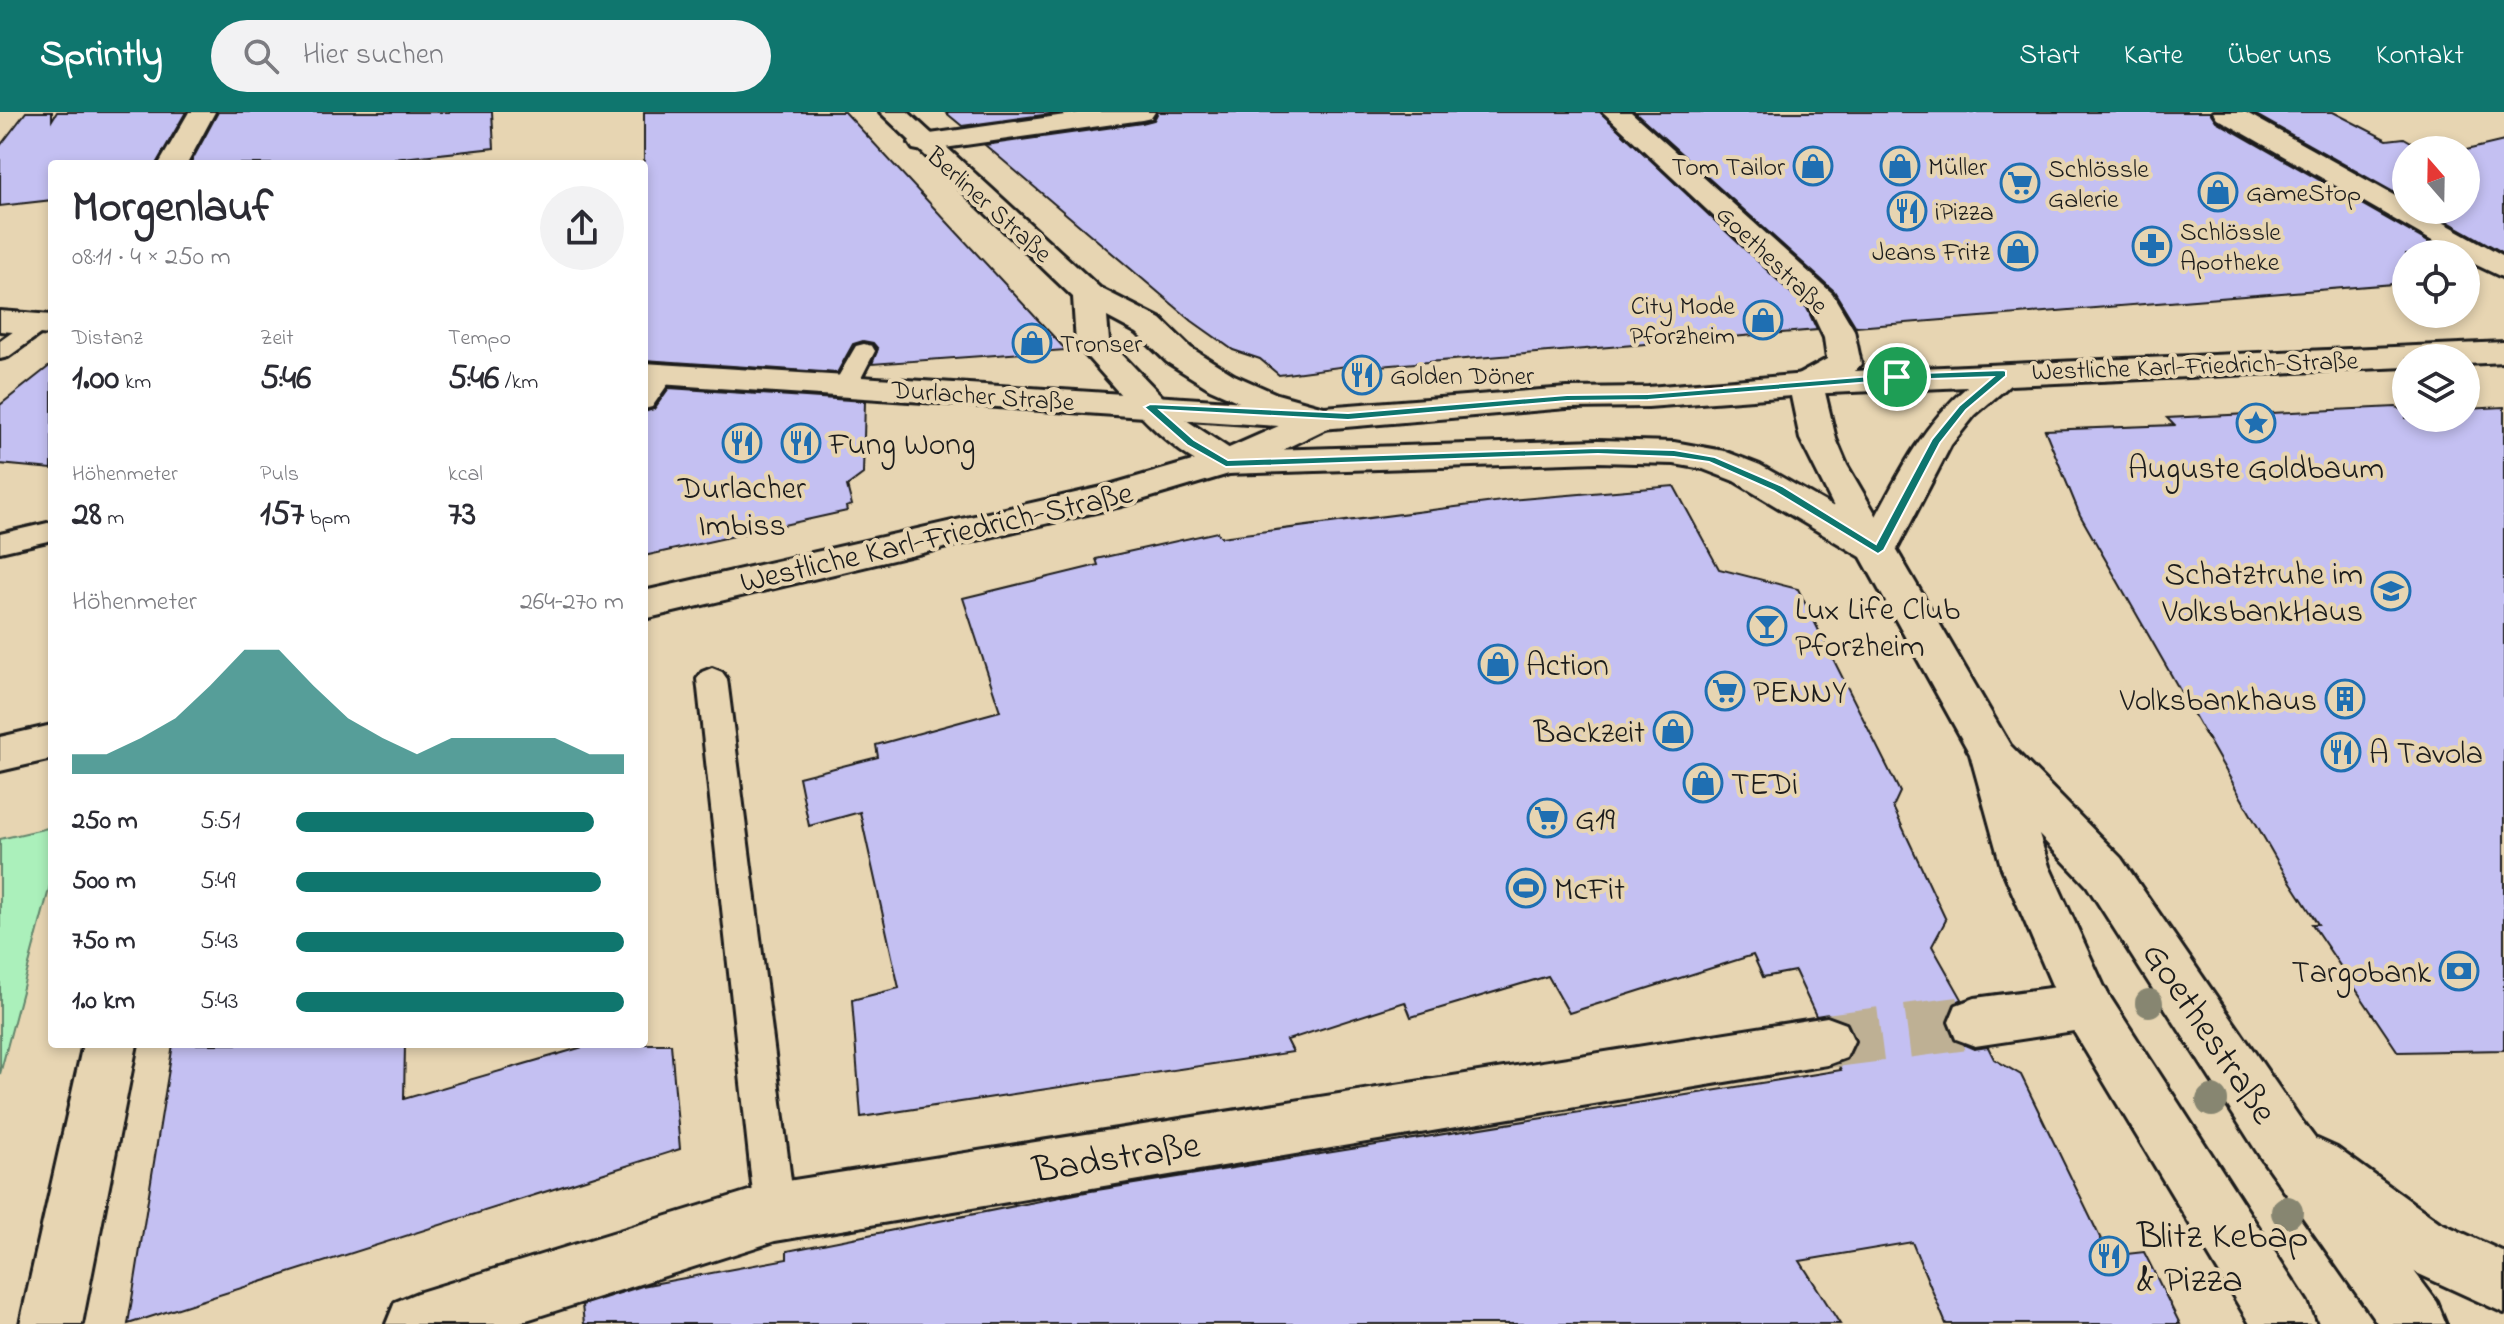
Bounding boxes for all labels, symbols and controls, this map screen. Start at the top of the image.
search box [211,20,771,92]
text: Sprintly [40,28,163,84]
icon: search [239,34,283,78]
text: Hier suchen [303,34,444,78]
text: Start [2019,36,2080,77]
text: Karte [2124,36,2183,77]
text: Über uns [2227,36,2332,77]
text: Kontakt [2376,36,2464,77]
north arrow [2392,136,2480,224]
map controls [2392,136,2480,432]
street label: Berliner Straße [916,139,1060,273]
shop icon: Tom Tailor [1792,145,1834,187]
shop icon: Müller [1879,145,1921,187]
place label: Tom Tailor [1671,150,1786,188]
place label: Müller [1928,150,1988,188]
place label: Schlössle Galerie [2048,152,2149,220]
supermarket icon: Schlössle Galerie [1999,162,2041,204]
shop icon: GameStop [2197,171,2239,213]
place label: GameStop [2246,176,2361,214]
text: Morgenlauf [72,177,273,241]
button: share [540,186,624,270]
restaurant icon: iPizza [1886,190,1928,232]
place label: iPizza [1935,195,1994,233]
street label: Goethestraße [1706,198,1836,325]
place label: Schlössle Apotheke [2180,215,2281,283]
pharmacy icon: Schlössle Apotheke [2131,225,2173,267]
shop icon: Jeans Fritz [1997,230,2039,272]
place label: Jeans Fritz [1872,235,1990,273]
text: 08:11 · 4 × 250 m [72,239,231,277]
button: locate [2392,240,2480,328]
place label: City Mode Pforzheim [1630,289,1735,357]
shop icon: City Mode Pforzheim [1742,299,1784,341]
shop icon: Tronser [1011,322,1053,364]
text: Distanz [72,323,143,355]
text: Zeit [260,323,294,355]
text: Tempo [448,323,511,355]
place label: Tronser [1060,327,1143,365]
pin [1863,343,1931,411]
street label: Westliche Karl-Friedrich-Straße [2031,343,2359,393]
button: layers [2392,344,2480,432]
restaurant icon: Golden Döner [1341,354,1383,396]
text: 1.00 [72,355,119,405]
text: 5:46 [260,355,311,405]
text: 5:46 [448,355,499,405]
icon: arrive [1875,355,1919,399]
place label: Golden Döner [1390,359,1535,397]
text: km [119,367,151,399]
text: /km [499,367,538,399]
street label: Durlacher Straße [889,373,1076,423]
place icon: Auguste Goldbaum [2235,402,2277,444]
restaurant icon: Durlacher Imbiss [721,422,763,464]
restaurant icon: Fung Wong [780,422,822,464]
place label: Fung Wong [828,423,976,470]
place label: Auguste Goldbaum [2128,447,2384,494]
text: Höhenmeter [72,459,178,491]
text: Puls [260,459,299,491]
text: kcal [448,459,483,491]
place label: Durlacher Imbiss [677,467,806,551]
street label: Westliche Karl-Friedrich-Straße [736,471,1139,608]
text: 28 [72,491,102,541]
text: 157 [260,491,304,541]
text: 73 [448,491,476,541]
text: m [102,503,124,535]
text: bpm [304,503,350,535]
place label: Schatztruhe im VolksbankHaus [2161,553,2363,637]
school or university icon: Schatztruhe im VolksbankHaus [2370,570,2412,612]
text: Höhenmeter [72,584,197,622]
text: 264–270 m [520,584,624,622]
place label: Lux Life Club Pforzheim [1795,588,1960,672]
bar icon: Lux Life Club Pforzheim [1746,605,1788,647]
shop icon: Action [1477,643,1519,685]
place label: Action [1526,644,1609,691]
supermarket icon: PENNY [1704,670,1746,712]
place label: PENNY [1753,671,1847,718]
building icon: Volksbankhaus [2324,678,2366,720]
place label: Volksbankhaus [2119,679,2317,726]
shop icon: Backzeit [1652,710,1694,752]
place label: Backzeit [1533,711,1645,758]
restaurant icon: A Tavola [2320,731,2362,773]
place label: A Tavola [2369,732,2483,779]
shop icon: TEDi [1682,762,1724,804]
place label: TEDi [1731,763,1798,810]
supermarket icon: G19 [1526,797,1568,839]
place label: G19 [1575,798,1615,845]
text: 250 m [72,803,138,841]
text: 5:51 [200,803,240,841]
text: 500 m [72,863,136,901]
text: 5:49 [200,863,236,901]
sports icon: McFit [1505,867,1547,909]
place label: McFit [1554,868,1625,915]
text: 750 m [72,923,136,961]
text: 5:43 [200,923,239,961]
street label: Goethestraße [2126,932,2290,1138]
bank icon: Targobank [2438,950,2480,992]
place label: Targobank [2291,951,2432,998]
text: 1.0 km [72,983,135,1021]
text: 5:43 [200,983,239,1021]
street label: Badstraße [1028,1119,1205,1201]
place label: Blitz Kebap & Pizza [2136,1210,2308,1310]
restaurant icon: Blitz Kebap & Pizza [2088,1235,2130,1277]

